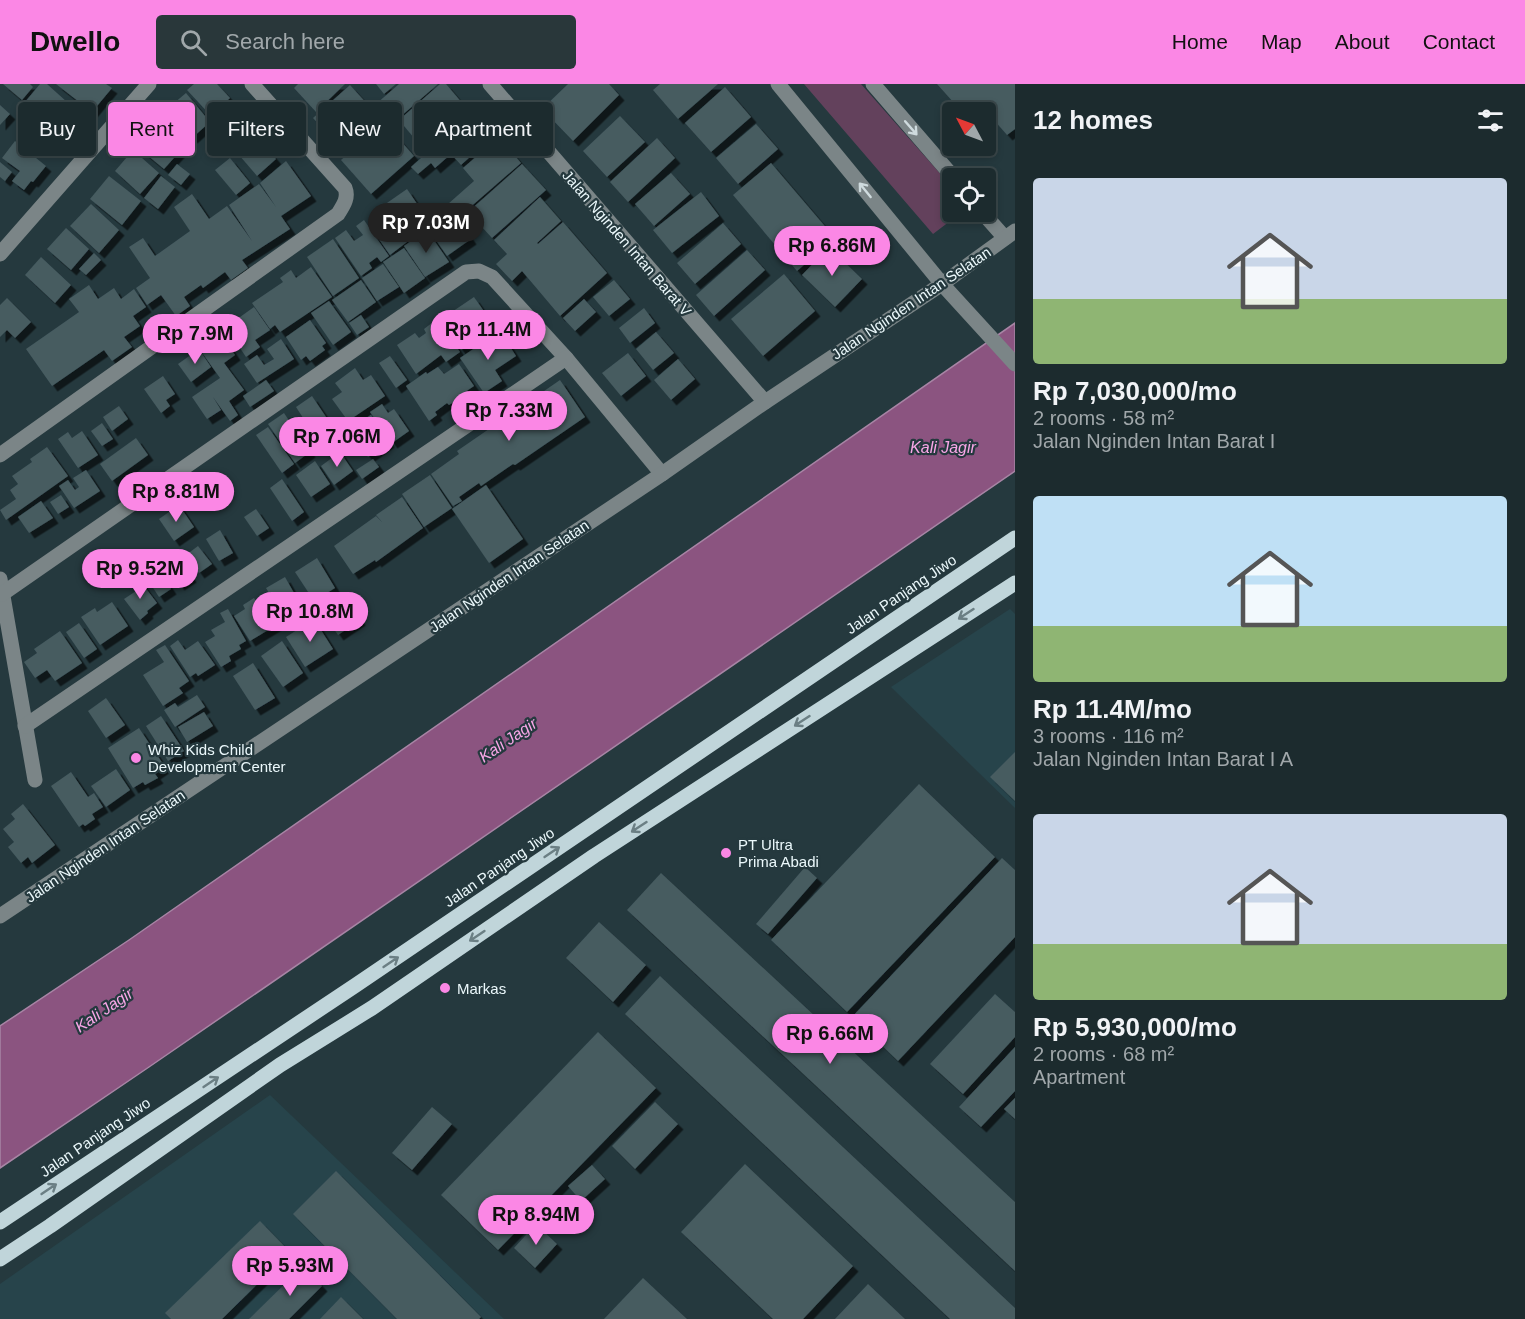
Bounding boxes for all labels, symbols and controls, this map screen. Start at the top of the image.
search box [156,15,576,69]
text: Dwello [30,26,120,57]
icon: search [177,26,210,59]
text: Search here [225,29,345,54]
text: Home [1172,30,1228,53]
text: Map [1261,30,1302,53]
text: About [1335,30,1390,53]
text: Contact [1423,30,1495,53]
chip: Buy [18,102,96,156]
chip: Rent [108,102,195,156]
chip: Filters [207,102,306,156]
chip: New [318,102,402,156]
chip: Apartment [414,102,553,156]
north arrow [942,102,996,156]
map controls [942,102,996,222]
icon: filters [1474,104,1507,137]
text: 12 homes [1033,105,1153,135]
one-way arrow [905,120,918,136]
street label: Jalan Nginden Intan Barat V [559,167,695,319]
button: locate [942,168,996,222]
one-way arrow [858,183,872,198]
pin: Rp 7.03M [364,203,488,254]
text: Rp 7.03M [382,211,470,233]
icon: home [1216,217,1324,325]
pin: Rp 6.86M [770,226,894,277]
text: Rp 6.86M [788,234,876,256]
street label: Jalan Nginden Intan Selatan [828,243,994,363]
pin: Rp 11.4M [426,310,550,361]
pin: Rp 7.9M [140,314,250,365]
text: Rp 11.4M [445,318,531,340]
text: Rp 7.9M [157,322,233,344]
text: Rp 7,030,000/mo [1033,376,1237,406]
pin: Rp 7.33M [447,391,571,442]
text: Rp 7.33M [465,399,553,421]
text: 2 rooms · 58 m² [1033,407,1174,429]
pin: Rp 7.06M [275,417,399,468]
text: Rp 7.06M [293,425,381,447]
text: Jalan Nginden Intan Barat I [1033,430,1275,452]
water label: Kali Jagir [910,439,977,456]
pin: Rp 8.81M [114,472,238,523]
text: Rp 8.81M [132,480,220,502]
street label: Jalan Nginden Intan Selatan [426,516,592,636]
icon: home [1216,535,1324,643]
pin: Rp 9.52M [78,549,202,600]
street label: Jalan Panjang Jiwo [843,551,959,637]
text: Rp 9.52M [96,557,184,579]
pin: Rp 10.8M [248,592,372,643]
text: Rp 10.8M [266,600,354,622]
one-way arrow [958,609,975,621]
text: Rp 11.4M/mo [1033,694,1192,724]
water label: Kali Jagir [476,714,541,765]
one-way arrow [794,714,811,727]
text: 3 rooms · 116 m² [1033,725,1184,747]
place label: Whiz Kids Child Development Center [148,741,286,775]
text: Jalan Nginden Intan Barat I A [1033,748,1293,770]
marker: Whiz Kids Child Development Center [129,751,143,765]
street label: Jalan Nginden Intan Selatan [22,786,188,906]
one-way arrow [631,821,648,833]
street label: Jalan Panjang Jiwo [441,824,557,910]
place label: PT Ultra Prima Abadi [738,836,819,870]
one-way arrow [544,846,560,858]
marker: PT Ultra Prima Abadi [719,846,733,860]
icon: home [1216,853,1324,961]
one-way arrow [470,930,486,942]
one-way arrow [382,956,399,968]
place label: Markas [457,980,506,997]
marker: Markas [438,981,452,995]
water label: Kali Jagir [72,984,137,1035]
text: Rp 5,930,000/mo [1033,1012,1237,1042]
pin: Rp 6.66M [768,1014,892,1065]
text: Rp 6.66M [786,1022,874,1044]
text: 2 rooms · 68 m² [1033,1043,1174,1065]
text: Apartment [1033,1066,1125,1088]
one-way arrow [202,1075,219,1087]
street label: Jalan Panjang Jiwo [37,1094,153,1180]
one-way arrow [40,1183,57,1196]
pin: Rp 8.94M [474,1195,598,1246]
text: Rp 8.94M [492,1203,580,1225]
pin: Rp 5.93M [228,1246,352,1297]
text: Rp 5.93M [246,1254,334,1276]

